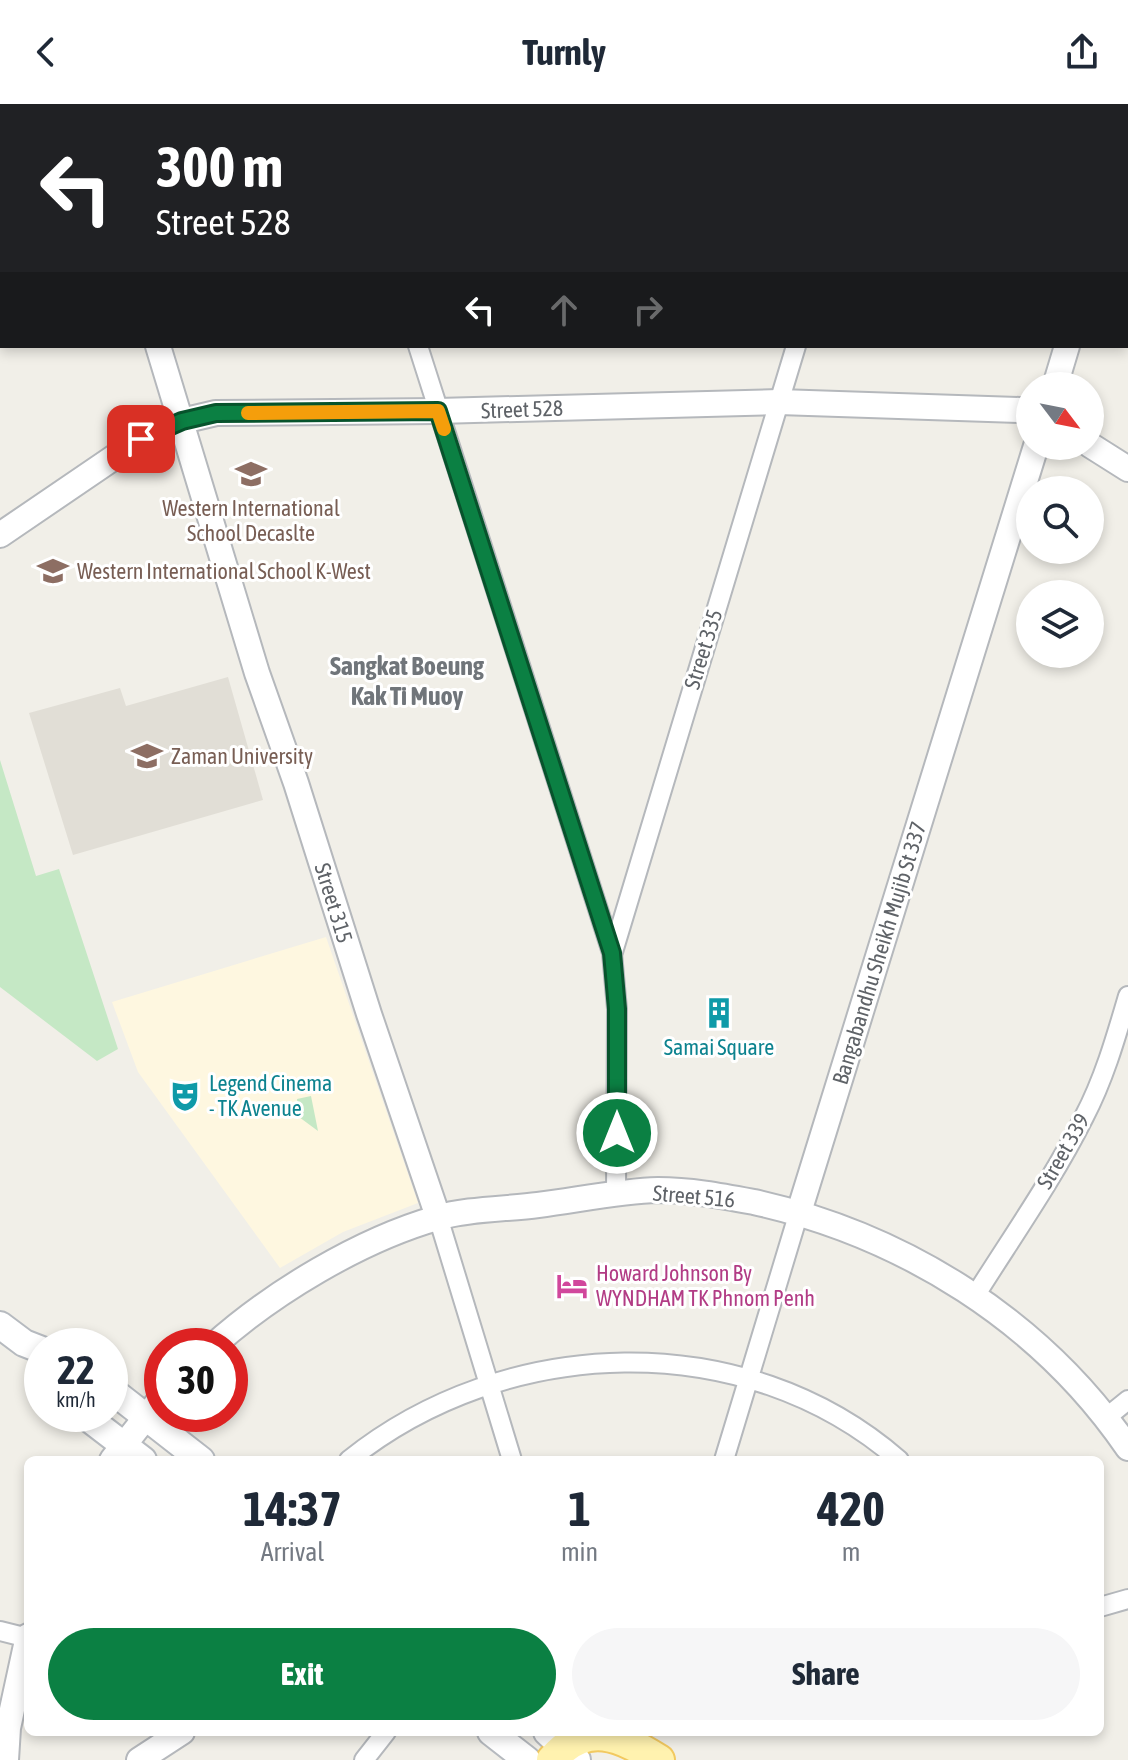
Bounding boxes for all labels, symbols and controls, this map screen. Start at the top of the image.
icon: back [24,30,68,74]
icon: share [1060,30,1104,74]
text: Turnly [522,31,606,73]
text: 300 m [156,135,283,199]
icon: left [24,136,128,240]
text: Street 528 [156,201,291,243]
icon: left [458,288,502,332]
icon: ahead [542,288,586,332]
icon: right [626,288,670,332]
north arrow [1016,372,1104,460]
map controls [1016,372,1104,668]
street label: Street 528 [480,395,564,423]
pin [107,405,175,473]
icon: arrive [119,417,163,461]
school or university icon: Western International School Decaslte [234,457,268,491]
button: search [1016,476,1104,564]
place label: Western International School Decaslte [162,495,340,546]
school or university icon: Western International School K-West [36,554,70,588]
place label: Western International School K-West [77,558,371,584]
button: layers [1016,580,1104,668]
street label: Street 335 [679,606,727,692]
district label: Sangkat Boeung Kak Ti Muoy [330,651,485,711]
school or university icon: Zaman University [130,739,164,773]
place label: Zaman University [171,743,313,769]
street label: Bangabandhu Sheikh Mujib St 337 [827,818,931,1088]
street label: Street 315 [310,860,358,946]
building icon: Samai Square [702,996,736,1030]
place label: Samai Square [664,1034,774,1060]
place label: Legend Cinema - TK Avenue [209,1070,332,1121]
theatre icon: Legend Cinema - TK Avenue [168,1079,202,1113]
position arrow [575,1091,659,1175]
street label: Street 339 [1031,1109,1095,1193]
street label: Street 516 [652,1179,736,1213]
place label: Howard Johnson By WYNDHAM TK Phnom Penh [596,1260,815,1311]
hotel icon: Howard Johnson By WYNDHAM TK Phnom Penh [555,1269,589,1303]
speed limit sign: 30 [144,1328,248,1432]
text: 22 [57,1347,95,1392]
text: km/h [56,1388,96,1411]
text: 14:37 [243,1481,342,1536]
text: 1 [568,1481,591,1536]
text: 420 [817,1481,885,1536]
text: Arrival [261,1537,324,1567]
text: min [561,1537,598,1567]
text: m [842,1537,860,1567]
button: Exit [48,1628,556,1720]
button: Share [572,1628,1080,1720]

